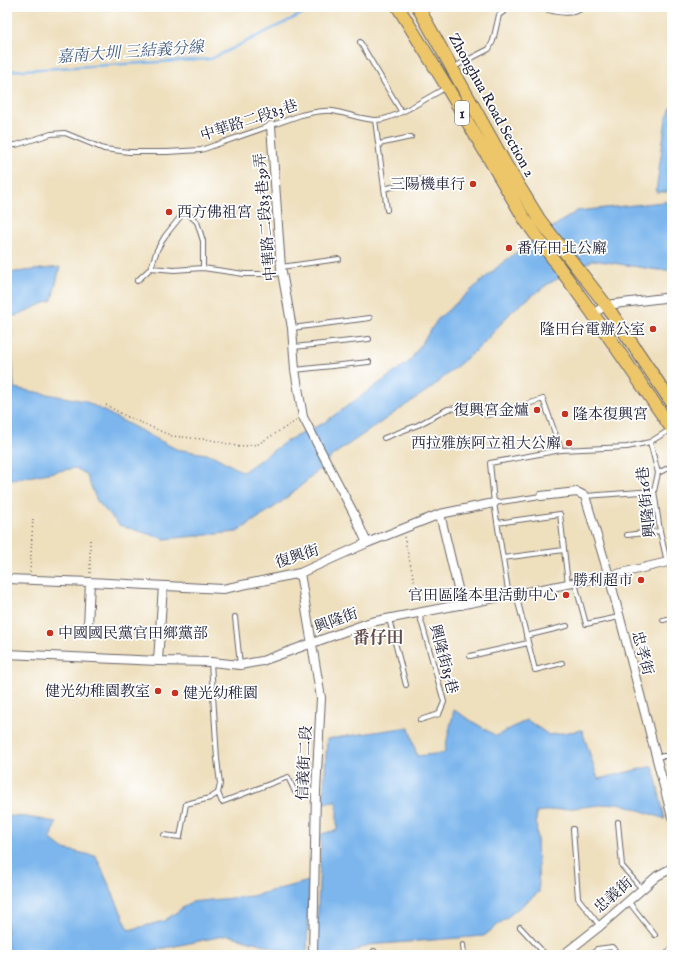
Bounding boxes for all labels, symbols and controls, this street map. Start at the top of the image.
street label: Zhonghua Road Section 2 [444,30,539,181]
water label: 嘉南大圳 三結義分線 [56,38,206,68]
street label: 中華路二段83巷 [198,96,300,145]
road number: 1 [455,101,469,125]
street label: 中華路二段83巷39弄 [250,152,281,282]
place label: 三陽機車行 [390,175,465,194]
marker: 三陽機車行 [468,179,478,189]
place label: 西方佛祖宮 [177,203,252,222]
marker: 西方佛祖宮 [164,207,174,217]
place label: 番仔田北公廨 [517,239,607,258]
marker: 番仔田北公廨 [504,243,514,253]
place label: 隆田台電辦公室 [540,320,645,339]
marker: 隆田台電辦公室 [648,324,658,334]
place label: 復興宮金爐 [454,401,529,420]
marker: 復興宮金爐 [532,405,542,415]
place label: 隆本復興宮 [573,405,648,424]
marker: 隆本復興宮 [560,409,570,419]
place label: 西拉雅族阿立祖大公廨 [411,434,561,453]
marker: 西拉雅族阿立祖大公廨 [564,438,574,448]
street label: 興隆街16巷 [633,465,660,539]
street label: 復興街 [273,540,321,572]
place label: 勝利超市 [573,571,633,590]
marker: 勝利超市 [636,575,646,585]
place label: 官田區隆本里活動中心 [408,586,558,605]
marker: 官田區隆本里活動中心 [561,590,571,600]
street label: 興隆街 [312,604,361,637]
street label: 興隆街85巷 [425,622,462,696]
place label: 中國國民黨官田鄉黨部 [58,624,208,643]
marker: 中國國民黨官田鄉黨部 [45,628,55,638]
district label: 番仔田 [353,628,404,649]
street label: 忠孝街 [628,629,658,677]
place label: 健光幼稚園教室 [45,682,150,701]
place label: 健光幼稚園 [183,684,258,703]
marker: 健光幼稚園教室 [153,686,163,696]
marker: 健光幼稚園 [170,688,180,698]
street label: 信義街二段 [293,725,316,801]
street label: 忠義街 [590,873,637,917]

